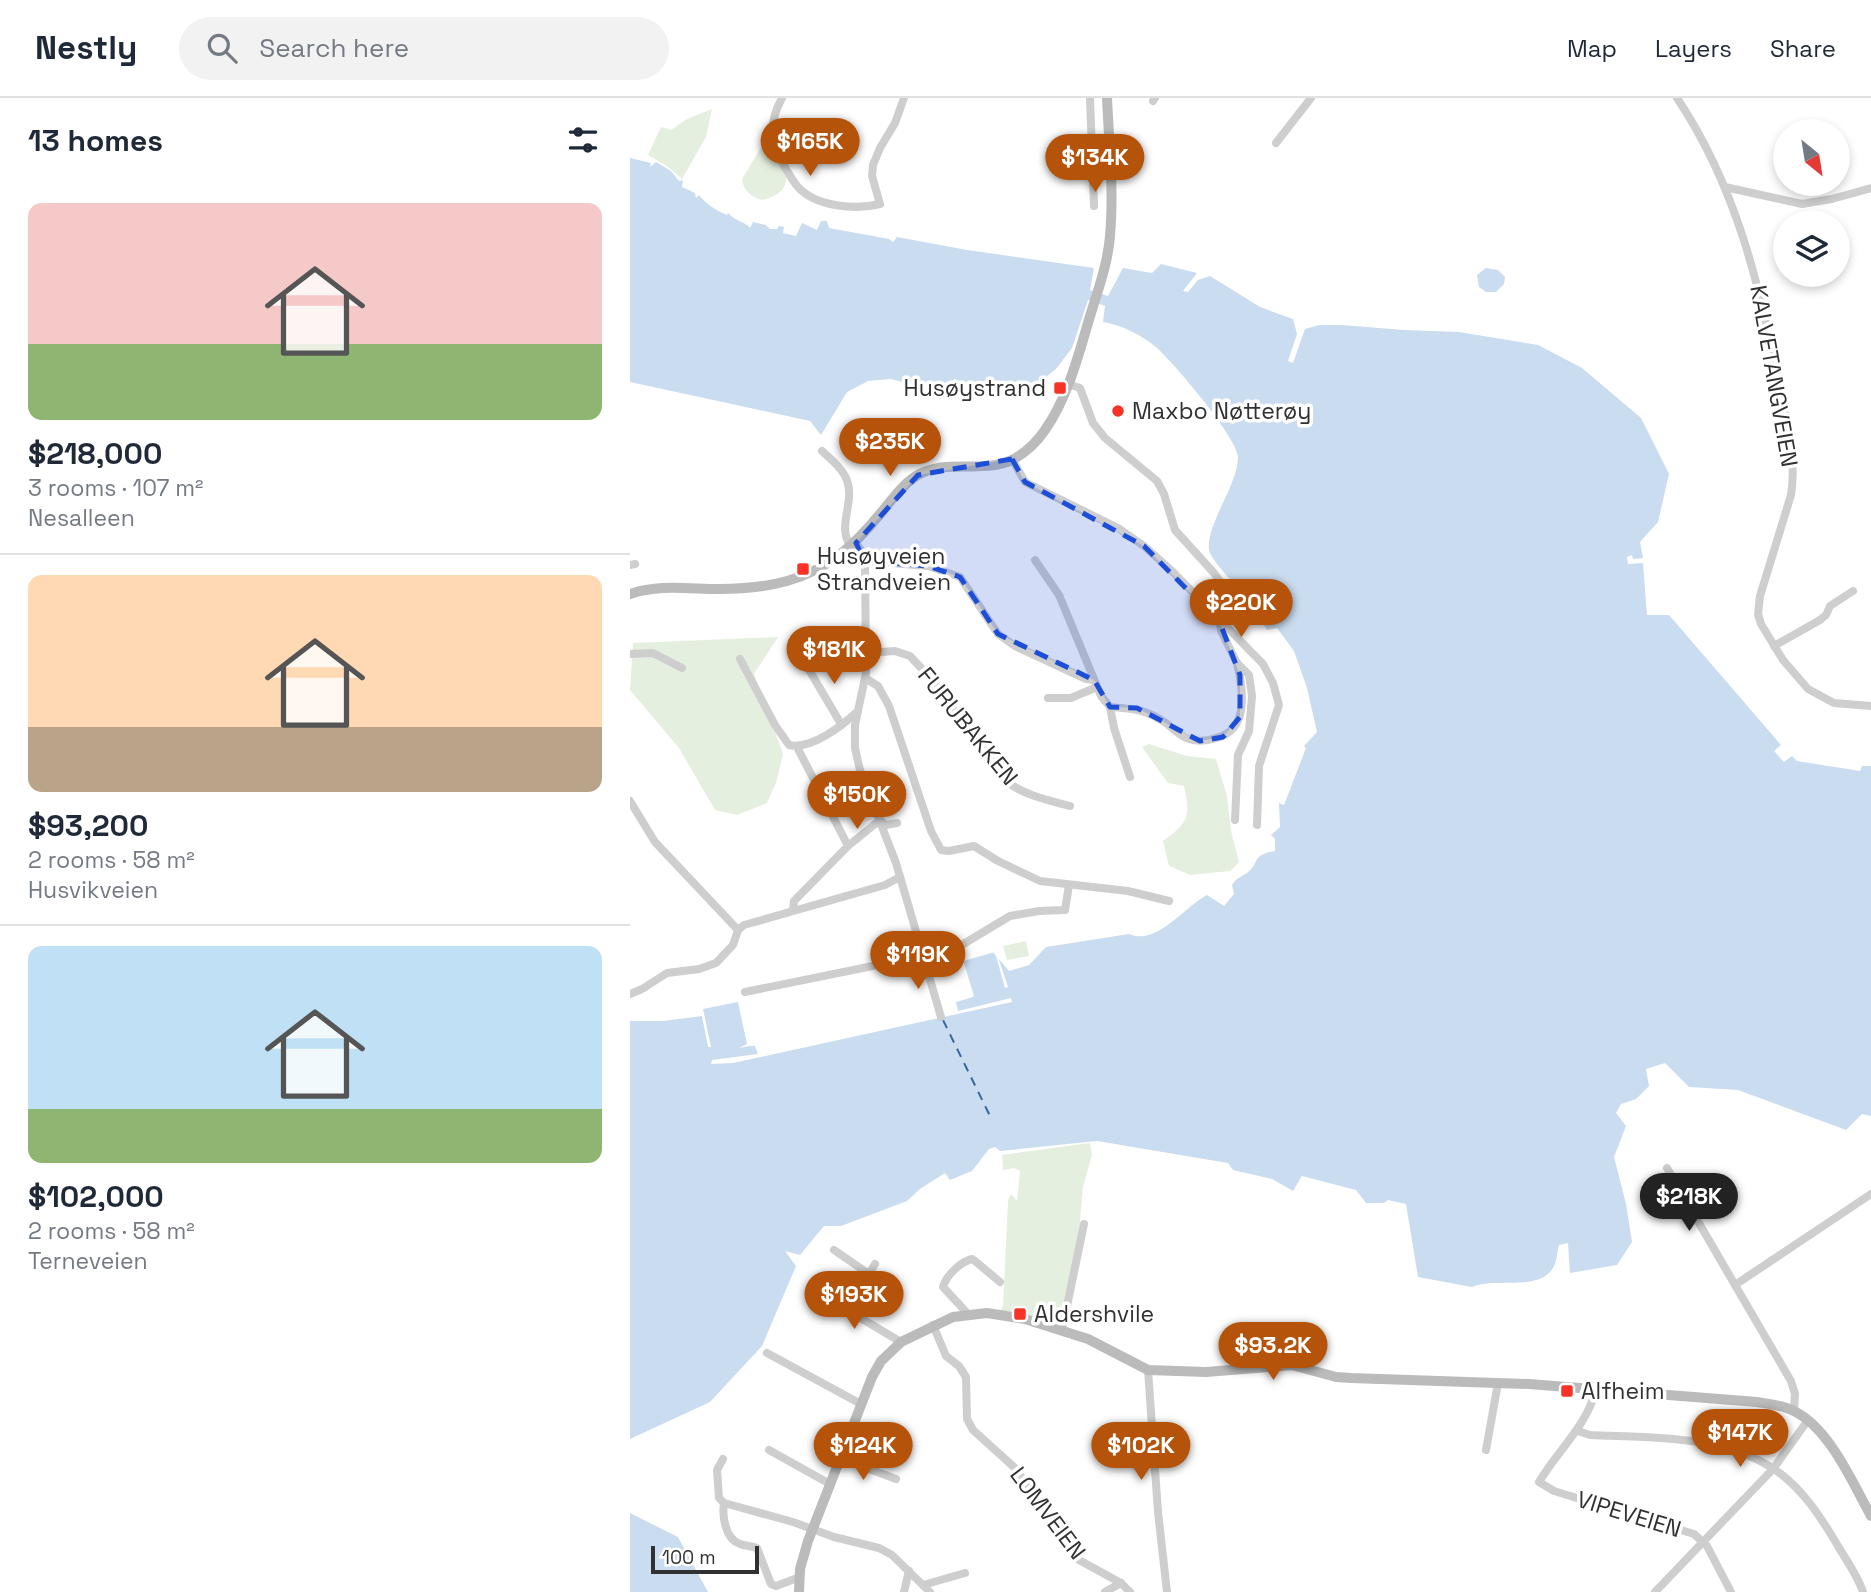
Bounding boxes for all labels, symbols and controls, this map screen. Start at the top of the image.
search box [179,17,669,80]
text: Nestly [35,27,137,69]
icon: search [203,29,241,67]
text: Search here [259,31,409,65]
text: Map [1567,33,1617,64]
text: Layers [1655,33,1732,64]
text: Share [1770,33,1836,64]
pin: $165K [761,118,859,178]
north arrow [1773,119,1850,196]
map controls [1773,119,1850,287]
text: 13 homes [28,121,163,160]
icon: filters [564,121,602,159]
text: $165K [777,126,843,156]
pin: $134K [1046,134,1144,194]
text: $134K [1061,142,1129,172]
button: layers [1773,210,1850,287]
icon: home [252,248,378,374]
street label: KALVETANGVEIEN [1743,283,1805,469]
place label: Husøystrand [904,373,1046,403]
marker: Husøystrand [1052,380,1068,396]
place label: Maxbo Nøtterøy [1132,396,1311,426]
marker: Maxbo Nøtterøy [1110,403,1126,419]
pin: $235K [841,418,939,478]
text: $235K [855,426,925,456]
text: $218,000 [28,434,162,473]
text: 3 rooms · 107 m² [28,473,204,503]
text: Nesalleen [28,503,135,533]
place label: Husøyveien Strandveien [817,541,951,597]
marker: Husøyveien Strandveien [795,561,811,577]
pin: $220K [1192,580,1290,639]
text: $220K [1206,587,1276,617]
icon: home [252,620,378,746]
pin: $181K [785,626,883,686]
text: $181K [803,634,865,664]
street label: FURUBAKKEN [911,661,1025,791]
pin: $150K [808,772,906,831]
text: $150K [823,779,891,809]
text: $93,200 [28,806,148,845]
text: 2 rooms · 58 m² [28,845,195,875]
text: Husvikveien [28,875,158,905]
pin: $119K [869,932,967,991]
text: $119K [886,939,950,969]
icon: home [252,991,378,1117]
pin: $218K [1640,1174,1738,1233]
text: $102,000 [28,1177,164,1216]
text: $218K [1656,1181,1722,1211]
text: 2 rooms · 58 m² [28,1216,195,1246]
text: Terneveien [28,1246,148,1276]
pin: $193K [805,1272,903,1331]
text: $193K [821,1279,887,1309]
place label: Aldershvile [1034,1299,1154,1329]
marker: Aldershvile [1012,1306,1028,1322]
pin: $93.2K [1216,1322,1330,1382]
text: $93.2K [1234,1330,1312,1360]
place label: Alfheim [1581,1376,1664,1406]
marker: Alfheim [1559,1383,1575,1399]
pin: $147K [1691,1410,1789,1469]
text: $147K [1707,1417,1773,1447]
pin: $124K [814,1422,912,1482]
pin: $102K [1092,1422,1190,1482]
text: $124K [830,1430,896,1460]
text: $102K [1107,1430,1175,1460]
street label: LOMVEIEN [1003,1461,1093,1565]
street label: VIPEVEIEN [1573,1484,1685,1544]
scale bar [651,1543,760,1575]
text: 100 m [662,1545,716,1570]

